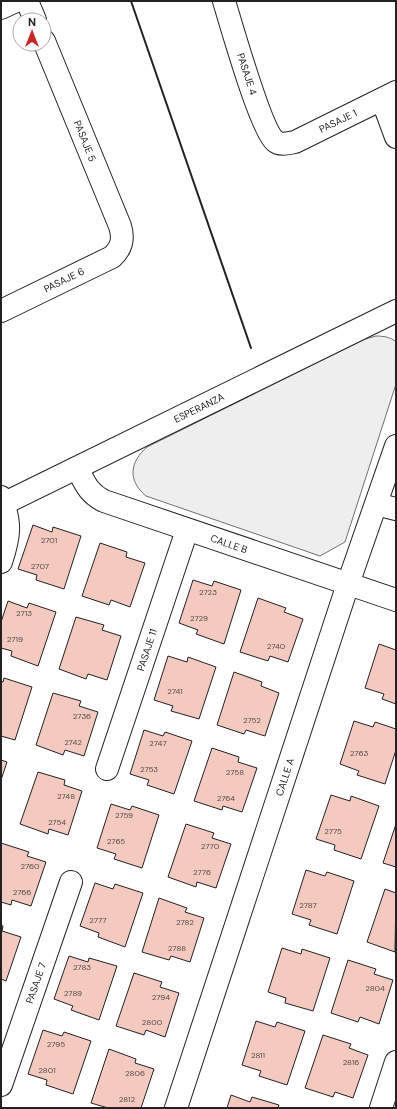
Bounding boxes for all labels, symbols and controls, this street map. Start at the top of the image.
north arrow [12,12,52,52]
text: N [28,15,36,29]
street label: PASAJE 4 [234,51,260,97]
street label: PASAJE 1 [317,106,359,136]
street label: PASAJE 5 [71,118,99,164]
street label: PASAJE 6 [42,265,86,295]
street label: ESPERANZA [172,390,227,426]
street label: CALLE B [209,532,249,556]
house number: 2701 [41,535,57,545]
house number: 2707 [31,561,49,571]
house number: 2723 [199,587,217,597]
house number: 2713 [16,608,32,618]
house number: 2729 [190,613,208,623]
street label: PASAJE 11 [134,627,160,673]
house number: 2719 [7,634,23,644]
house number: 2740 [267,641,286,651]
house number: 2741 [167,686,183,696]
house number: 2736 [73,711,91,721]
house number: 2752 [243,715,261,725]
house number: 2742 [64,737,82,747]
house number: 2747 [149,738,167,748]
house number: 2763 [350,748,368,758]
street label: CALLE A [273,756,297,798]
house number: 2753 [140,764,158,774]
house number: 2758 [226,767,244,777]
house number: 2748 [57,791,75,801]
house number: 2764 [217,793,235,803]
house number: 2759 [115,810,133,820]
house number: 2754 [48,817,66,827]
house number: 2775 [324,826,342,836]
house number: 2765 [107,836,125,846]
house number: 2770 [201,841,220,851]
house number: 2760 [20,861,40,871]
house number: 2776 [193,867,211,877]
house number: 2766 [13,887,31,897]
house number: 2787 [299,900,317,910]
house number: 2777 [89,915,107,925]
house number: 2782 [176,917,194,927]
house number: 2788 [168,943,186,953]
street label: PASAJE 7 [23,961,49,1005]
house number: 2783 [73,962,91,972]
house number: 2804 [365,983,385,993]
house number: 2789 [64,988,82,998]
house number: 2794 [152,992,170,1002]
house number: 2800 [142,1017,163,1027]
house number: 2795 [47,1039,65,1049]
house number: 2811 [251,1050,265,1060]
house number: 2816 [343,1057,359,1067]
house number: 2801 [38,1065,56,1075]
house number: 2806 [125,1068,145,1078]
house number: 2812 [119,1094,136,1104]

